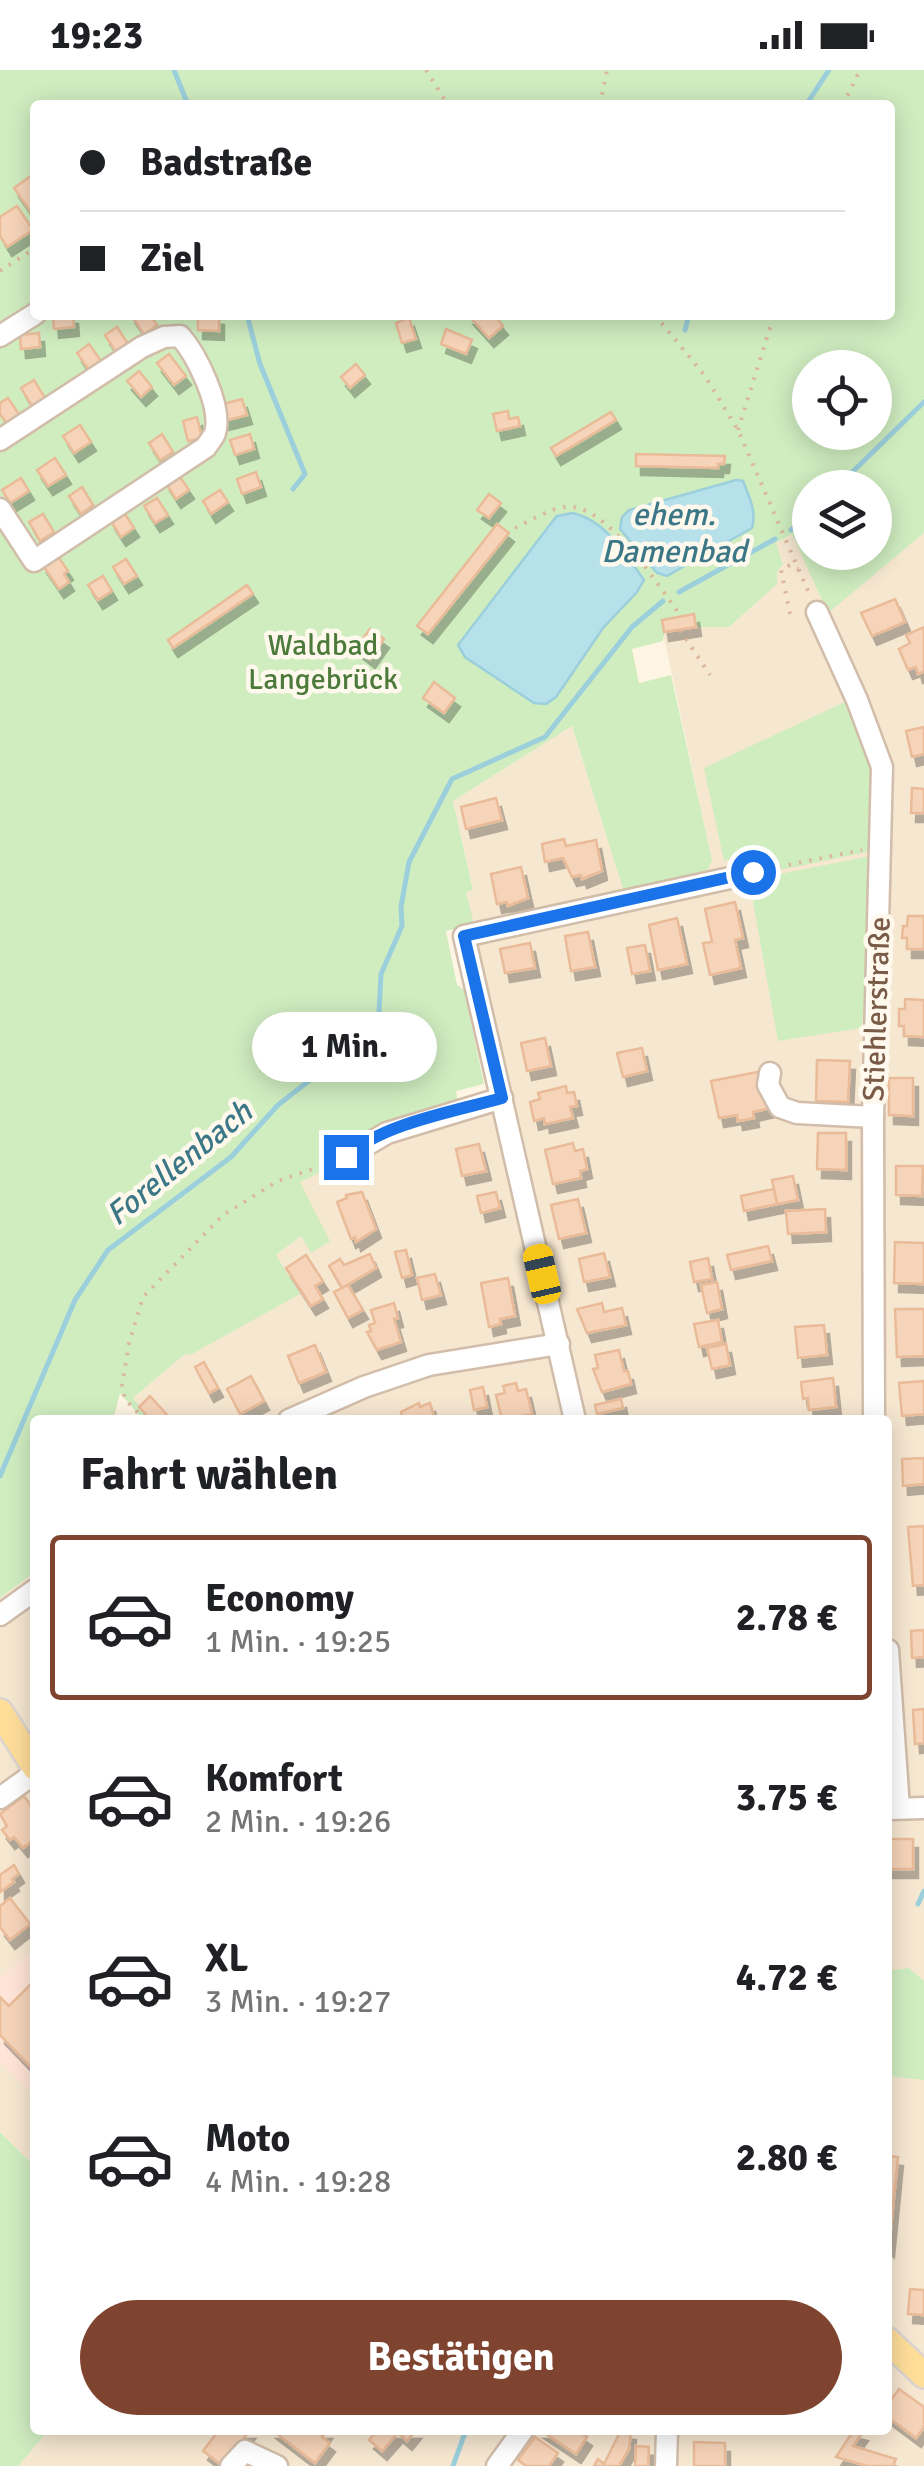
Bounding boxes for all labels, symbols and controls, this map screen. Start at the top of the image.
text: 19:23 [50,12,143,59]
text: Badstraße [140,139,312,186]
text: Ziel [140,235,204,282]
map controls [792,350,892,570]
button: locate [792,350,892,450]
button: layers [792,470,892,570]
water label: ehem. Damenbad [601,495,751,571]
park label: Waldbad Langebrück [248,627,398,698]
route start [731,850,776,895]
street label: Stiehlerstraße [855,916,899,1102]
callout: 1 Min. [254,1012,438,1082]
text: 1 Min. [301,1027,388,1066]
water label: Forellenbach [98,1091,261,1234]
route end [324,1135,369,1180]
car [521,1241,563,1307]
text: Fahrt wählen [80,1447,338,1502]
icon: car [85,1573,175,1663]
text: Economy [205,1575,354,1622]
text: 2.78 € [736,1594,837,1641]
text: 1 Min. · 19:25 [205,1622,391,1661]
icon: car [85,1753,175,1843]
text: Komfort [205,1755,343,1802]
text: 3.75 € [736,1774,837,1821]
text: 2 Min. · 19:26 [205,1802,391,1841]
icon: car [85,1933,175,2023]
text: XL [205,1935,248,1982]
text: 4.72 € [736,1954,837,2001]
text: 3 Min. · 19:27 [205,1982,391,2021]
icon: car [85,2113,175,2203]
text: Moto [205,2115,290,2162]
text: 2.80 € [736,2134,837,2181]
text: 4 Min. · 19:28 [205,2162,391,2201]
button: Bestätigen [80,2300,842,2415]

